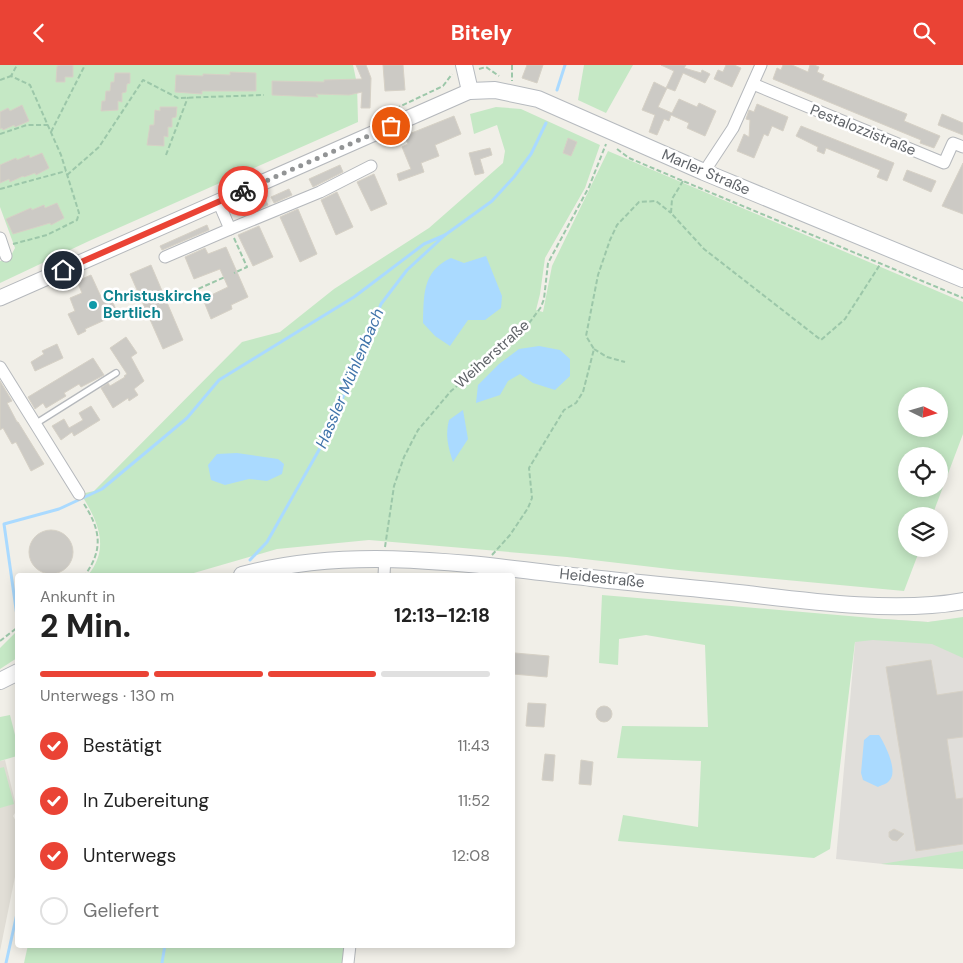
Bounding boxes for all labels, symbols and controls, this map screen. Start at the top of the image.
text: Bitely [451,18,512,47]
icon: back [25,19,53,47]
icon: search [910,19,938,47]
street label: Pestalozzistraße [807,100,919,160]
pin [370,105,412,147]
icon: bag [377,112,405,140]
street label: Marler Straße [659,144,753,200]
courier [218,166,268,216]
icon: bike [229,177,257,205]
pin [42,249,84,291]
icon: home [49,256,77,284]
place label: Christuskirche Bertlich [103,286,211,323]
marker: Christuskirche Bertlich [87,299,99,311]
water label: Hassler Mühlenbach [310,305,388,451]
street label: Weiherstraße [451,315,533,393]
north arrow [898,387,948,437]
map controls [898,387,948,557]
button: locate [898,447,948,497]
button: layers [898,507,948,557]
street label: Heidestraße [559,564,645,592]
text: Ankunft in [40,586,115,607]
text: 12:13–12:18 [394,603,490,628]
text: 2 Min. [40,605,131,647]
text: Unterwegs · 130 m [40,685,174,706]
icon: check [40,732,68,760]
text: Bestätigt [83,733,162,758]
text: 11:43 [458,735,490,756]
icon: check [40,787,68,815]
text: In Zubereitung [83,788,209,813]
text: 11:52 [458,790,490,811]
icon: check [40,842,68,870]
text: Unterwegs [83,843,176,868]
text: 12:08 [452,845,490,866]
text: Geliefert [83,898,159,923]

